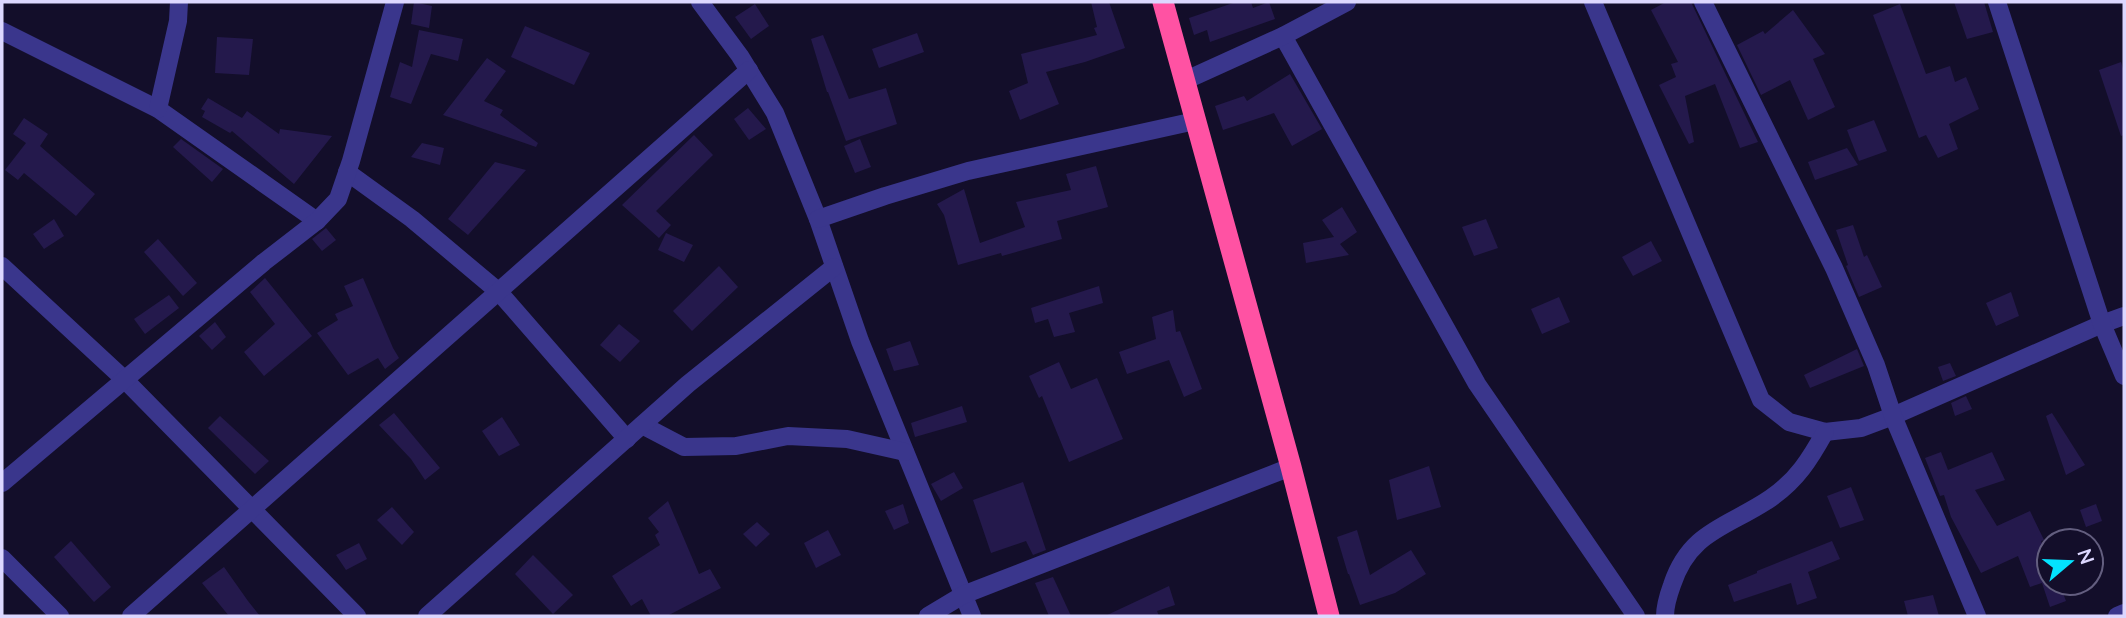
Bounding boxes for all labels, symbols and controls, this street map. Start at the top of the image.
north arrow [2035,527,2105,597]
text: N [2073,546,2100,567]

